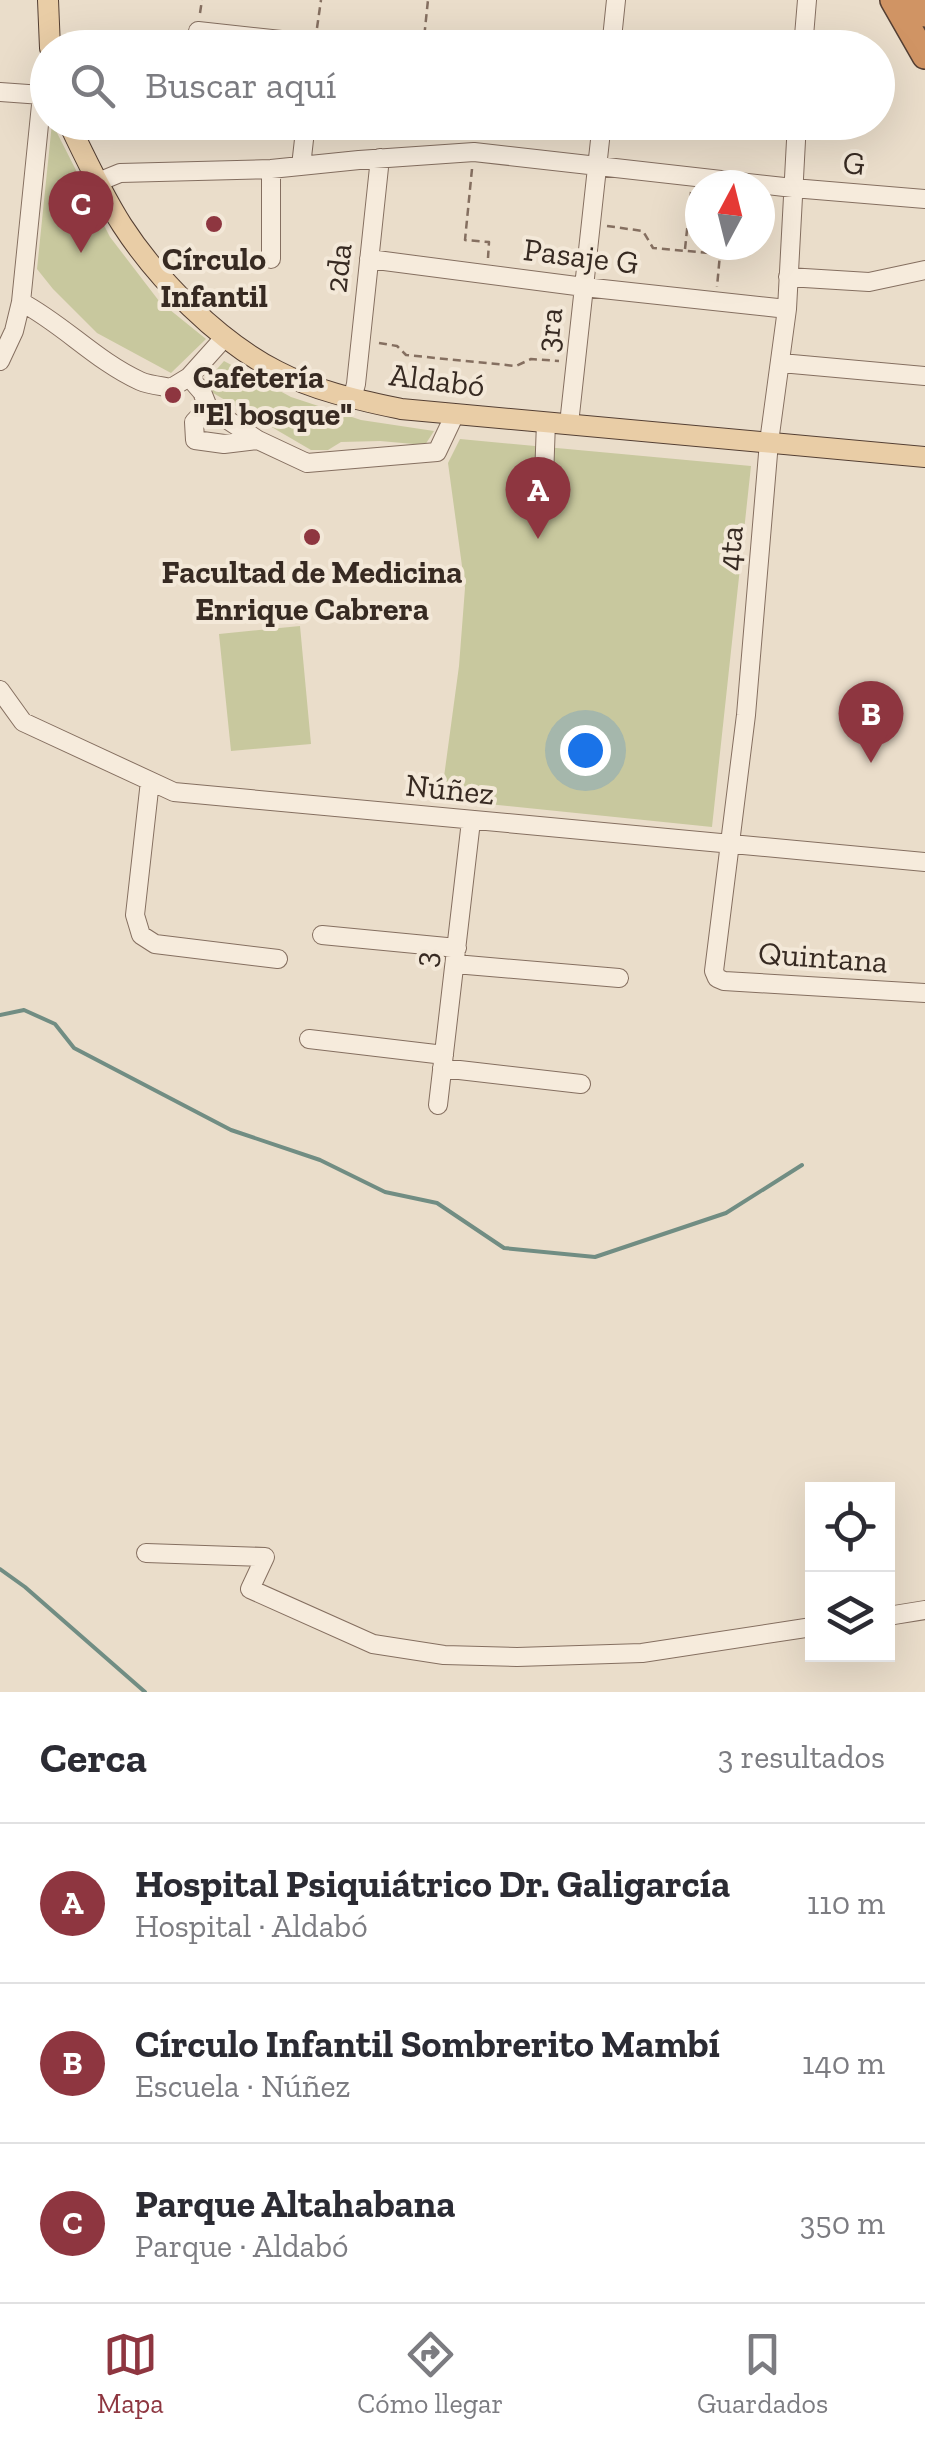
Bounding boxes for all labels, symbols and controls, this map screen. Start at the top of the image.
search box [30,30,895,140]
icon: search [65,58,120,113]
text: Buscar aquí [145,62,336,108]
street label: G [841,143,867,183]
pin: C [48,170,114,253]
north arrow [685,170,775,260]
marker: Círculo Infantil [203,213,225,235]
street label: Pasaje G [521,230,641,282]
place label: Círculo Infantil [160,240,268,315]
street label: 2da [317,241,359,295]
street label: 3ra [528,306,570,354]
street label: Aldabó [387,355,487,405]
place label: Cafetería "El bosque" [193,358,352,433]
marker: Cafetería "El bosque" [162,384,184,406]
pin: A [506,456,570,539]
street label: 4ta [709,524,751,572]
marker: Facultad de Medicina Enrique Cabrera [301,526,323,548]
place label: Facultad de Medicina Enrique Cabrera [162,553,463,628]
pin: B [838,680,904,763]
your location [560,725,611,776]
street label: Núñez [404,765,496,813]
street label: Quintana [757,934,889,980]
street label: 3 [405,949,445,969]
map controls [805,1482,895,1662]
button: locate [805,1482,895,1572]
button: layers [805,1572,895,1662]
text: Cerca [40,1732,147,1783]
text: 3 resultados [718,1738,885,1776]
text: Hospital Psiquiátrico Dr. Galigarcía [135,1861,730,1907]
text: A [62,1884,83,1922]
text: 110 m [807,1884,885,1922]
text: Hospital · Aldabó [135,1907,368,1945]
text: Círculo Infantil Sombrerito Mambí [135,2021,720,2067]
text: B [63,2044,82,2082]
text: 140 m [802,2044,885,2082]
text: Escuela · Núñez [135,2067,350,2105]
text: Parque Altahabana [135,2181,456,2227]
text: C [62,2204,83,2242]
text: 350 m [800,2204,885,2242]
text: Parque · Aldabó [135,2227,349,2265]
tab: Mapa [97,2327,164,2420]
tab: Cómo llegar [357,2327,503,2420]
tab: Guardados [697,2327,828,2420]

